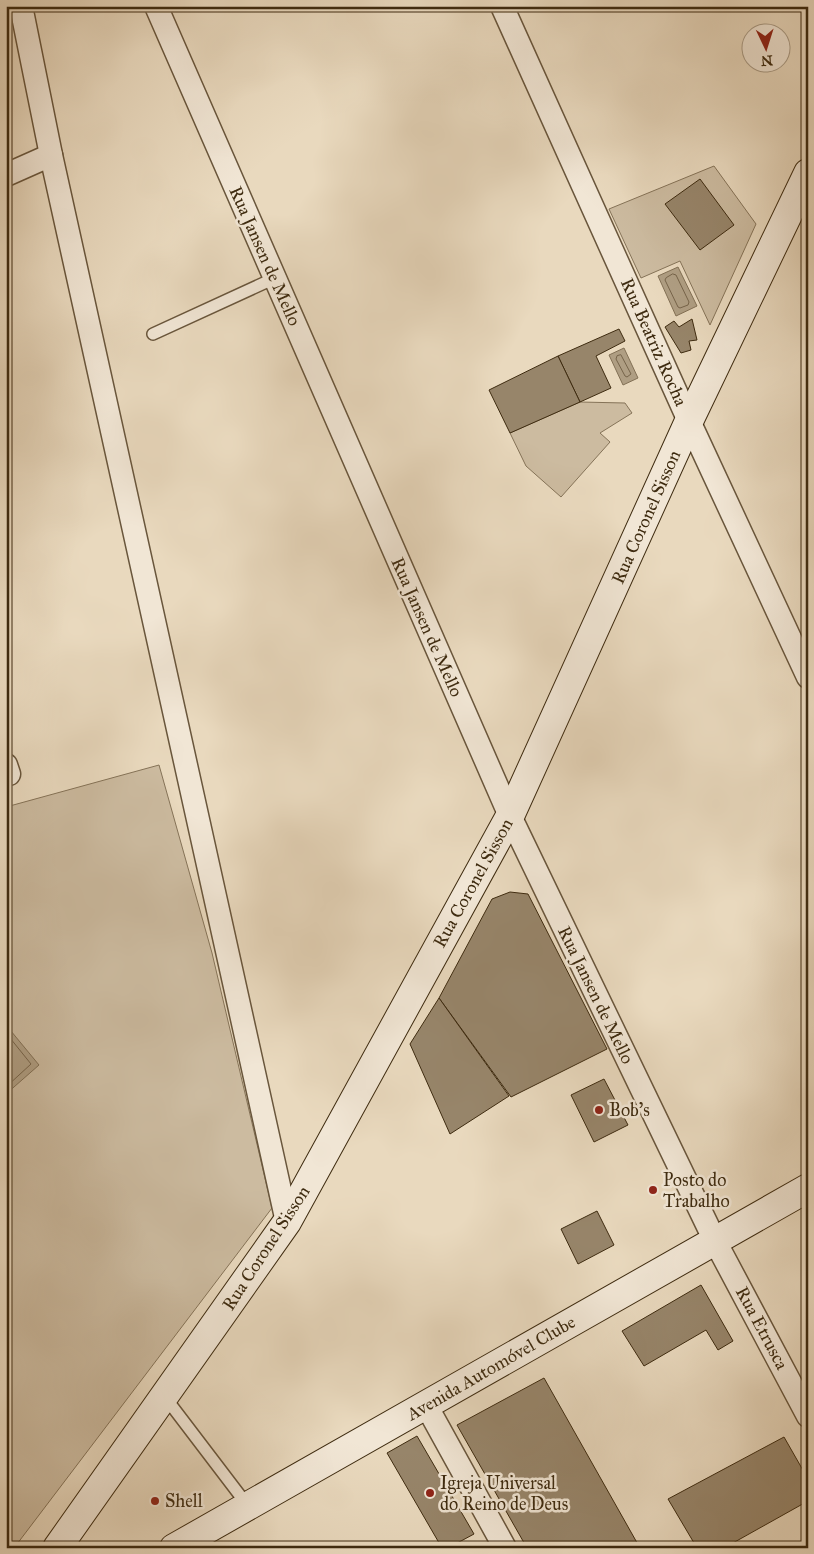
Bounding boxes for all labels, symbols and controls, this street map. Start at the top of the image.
north arrow [742,22,792,72]
text: N [760,52,773,69]
street label: Rua Jansen de Mello [223,183,306,330]
street label: Rua Beatriz Rocha [616,275,692,410]
street label: Rua Coronel Sisson [607,446,685,587]
street label: Rua Jansen de Mello [385,554,468,701]
street label: Rua Coronel Sisson [428,814,518,951]
street label: Rua Jansen de Mello [552,923,639,1068]
place label: Bob's [609,1099,650,1121]
marker: Bob's [593,1104,605,1116]
place label: Posto do Trabalho [663,1169,730,1212]
street label: Rua Coronel Sisson [217,1181,315,1314]
marker: Posto do Trabalho [647,1184,659,1196]
street label: Rua Etrusca [731,1283,793,1374]
street label: Avenida Automóvel Clube [402,1311,579,1426]
place label: Igreja Universal do Reino de Deus [440,1472,568,1515]
marker: Igreja Universal do Reino de Deus [424,1487,436,1499]
place label: Shell [165,1490,203,1512]
marker: Shell [149,1495,161,1507]

